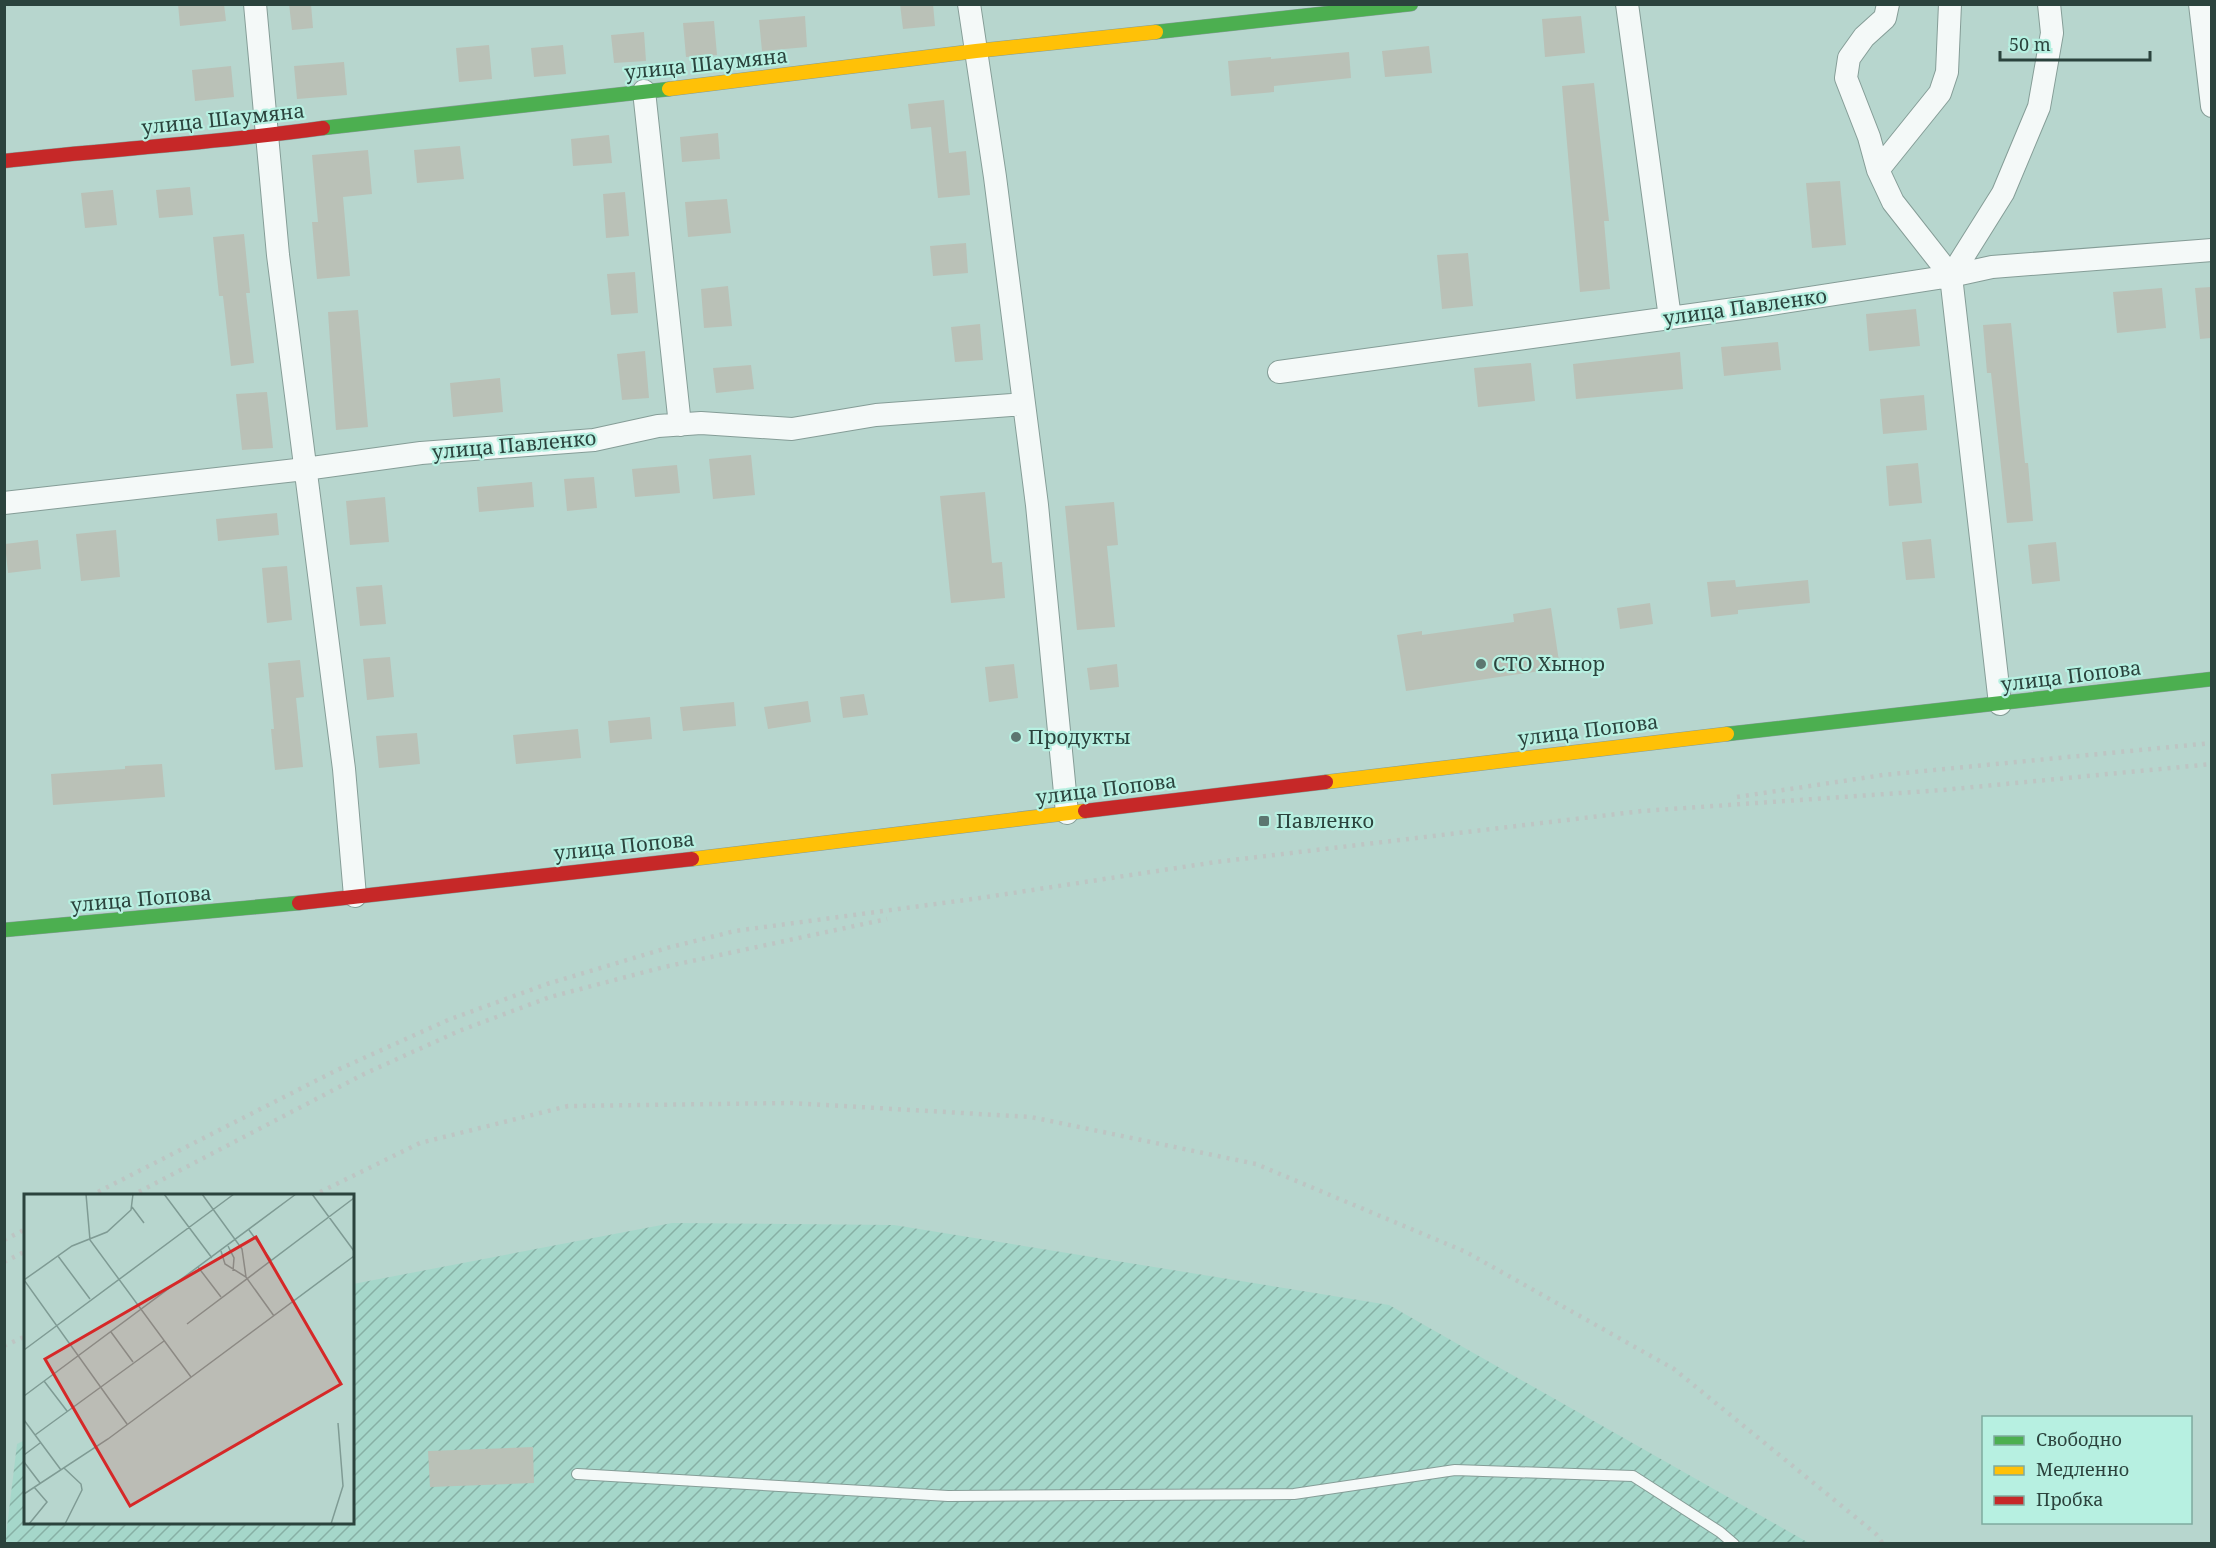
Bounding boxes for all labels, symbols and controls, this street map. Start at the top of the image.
scale bar [2000,24,2150,62]
text: 50 m [2009,32,2051,56]
street label: улица Шаумяна [623,42,789,85]
street label: улица Шаумяна [140,97,306,140]
street label: улица Павленко [1661,282,1828,331]
street label: улица Павленко [431,424,597,465]
place label: СТО Хынор [1493,650,1605,677]
street label: улица Попова [1999,653,2143,698]
marker: СТО Хынор [1474,657,1488,671]
street label: улица Попова [1516,707,1660,752]
place label: Продукты [1028,723,1131,750]
marker: Продукты [1009,730,1023,744]
street label: улица Попова [1034,766,1178,811]
place label: Павленко [1276,807,1374,834]
marker: Павленко [1257,814,1271,828]
street label: улица Попова [552,825,696,866]
street label: улица Попова [69,879,213,918]
inset map [24,1194,354,1524]
legend [1982,1416,2192,1524]
text: Свободно [2036,1427,2122,1451]
text: Медленно [2036,1457,2129,1481]
text: Пробка [2036,1487,2103,1511]

